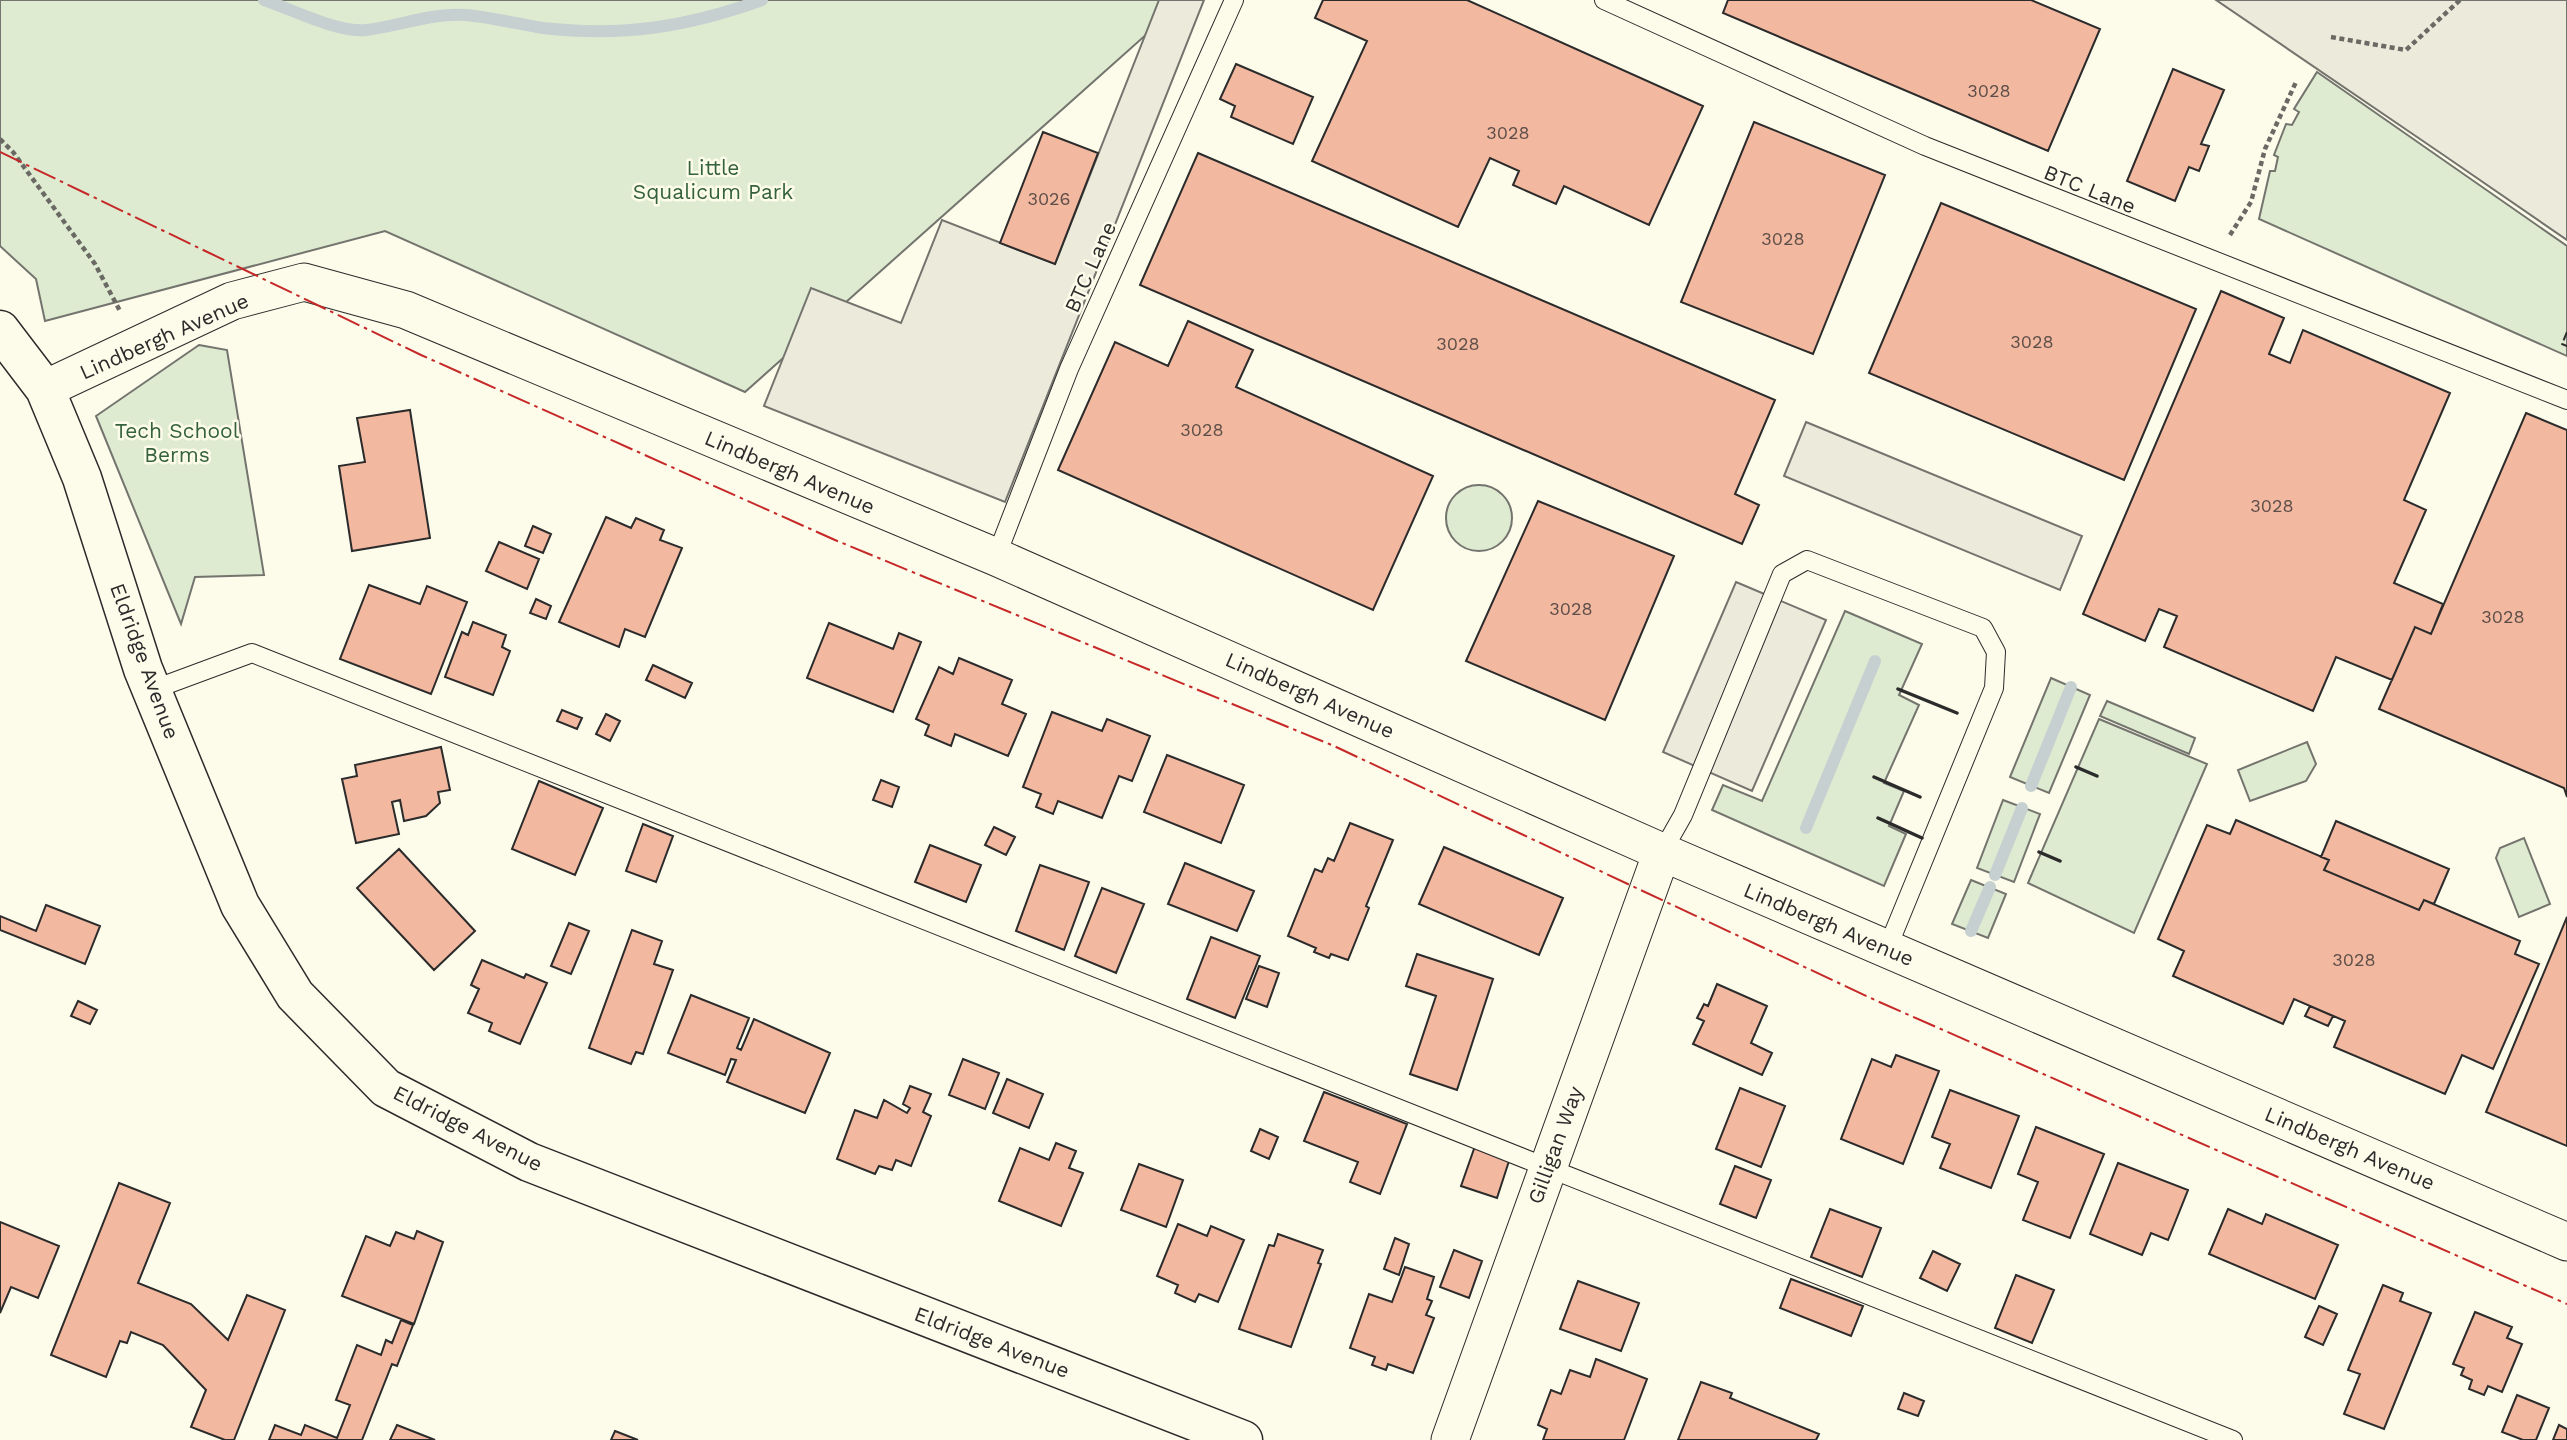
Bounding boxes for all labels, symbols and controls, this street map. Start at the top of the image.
house number: 3028 [1967,80,2011,101]
house number: 3028 [1486,122,1530,143]
park label: Little Squalicum Park [633,155,793,204]
street label: BTC Lane [2040,159,2140,219]
house number: 3026 [1027,188,1071,209]
street label: BTC Lane [1059,218,1121,316]
house number: 3028 [1761,228,1805,249]
street label: Lindbergh Avenue [76,287,252,385]
house number: 3028 [2010,331,2054,352]
house number: 3028 [1436,333,1480,354]
park label: Tech School Berms [115,418,240,467]
house number: 3028 [1180,419,1224,440]
street label: Lindbergh Avenue [701,425,879,519]
house number: 3028 [2250,495,2294,516]
street label: Eldridge Avenue [105,580,185,742]
house number: 3028 [1549,598,1593,619]
house number: 3028 [2481,606,2525,627]
street label: Lindbergh Avenue [1222,646,1398,744]
street label: Lindbergh Avenue [1740,877,1918,971]
house number: 3028 [2332,949,2376,970]
street label: Eldridge Avenue [389,1080,547,1176]
street label: Gilligan Way [1522,1083,1588,1207]
street label: Lindbergh Avenue [2261,1101,2439,1195]
street label: Eldridge Avenue [911,1301,1073,1383]

